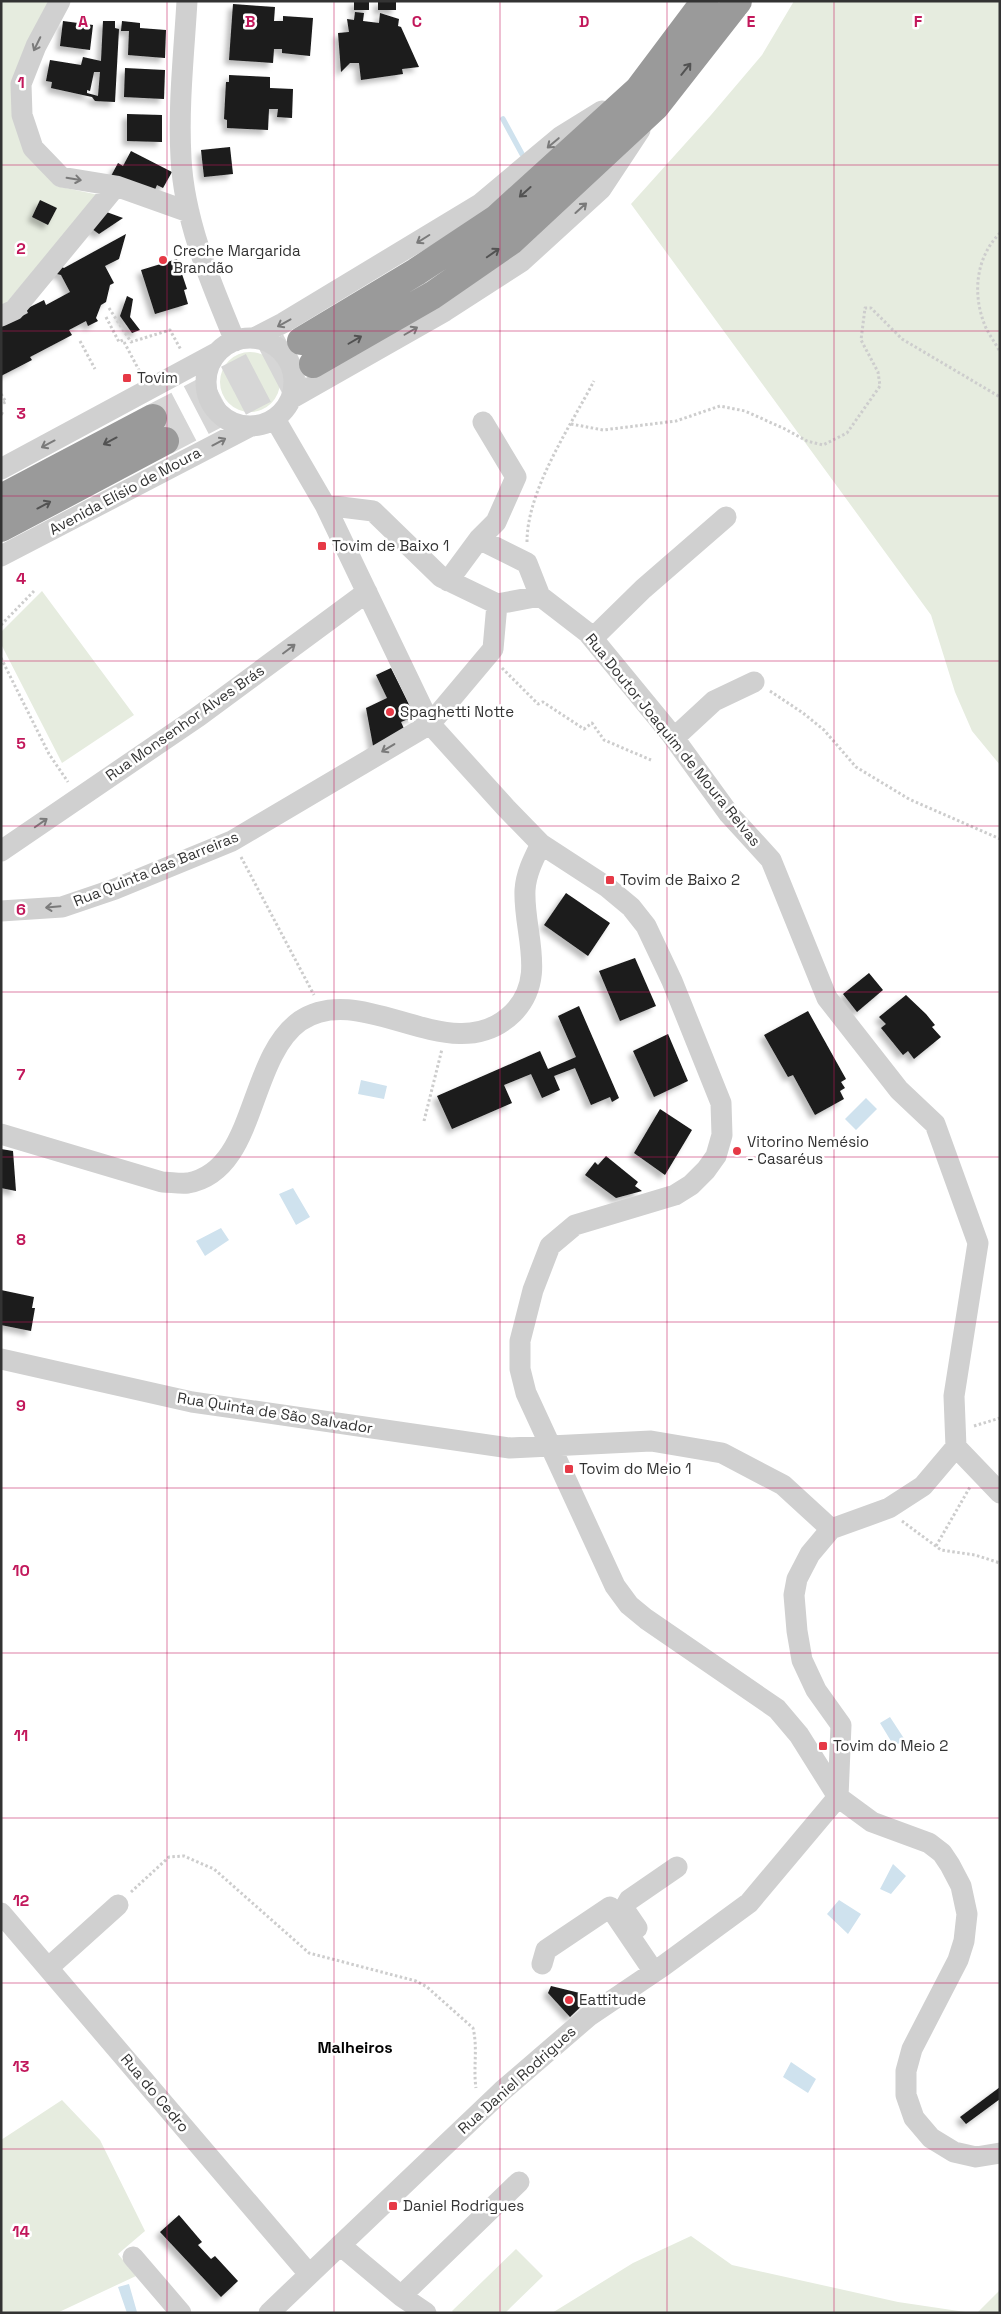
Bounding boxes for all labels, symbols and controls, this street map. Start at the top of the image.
text: A [78,11,88,32]
text: B [245,11,255,32]
text: C [412,11,422,32]
text: D [579,11,589,32]
text: E [747,11,756,32]
text: F [914,11,923,32]
one-way arrow [32,36,42,51]
one-way arrow [680,63,691,76]
text: 1 [17,72,25,93]
one-way arrow [547,137,560,148]
one-way arrow [66,175,82,185]
one-way arrow [519,186,532,198]
one-way arrow [575,202,587,214]
one-way arrow [416,234,430,245]
text: 2 [16,238,26,259]
place label: Creche Margarida Brandão [173,241,301,277]
one-way arrow [485,248,499,258]
marker: Creche Margarida Brandão [157,254,169,266]
one-way arrow [277,318,291,328]
one-way arrow [403,326,417,336]
one-way arrow [347,334,361,344]
place label: Tovim [137,368,178,387]
marker: Tovim [121,372,133,384]
text: 3 [16,403,26,424]
one-way arrow [103,437,118,446]
one-way arrow [211,437,226,446]
one-way arrow [41,440,56,449]
street label: Avenida Elísio de Moura [46,442,204,539]
one-way arrow [37,500,52,510]
place label: Tovim de Baixo 1 [332,536,449,555]
marker: Tovim de Baixo 1 [316,540,328,552]
text: 4 [16,568,26,589]
street label: Rua Doutor Joaquim de Moura Relvas [582,629,765,850]
one-way arrow [282,644,295,655]
street label: Rua Monsenhor Alves Brás [102,660,268,785]
place label: Spaghetti Notte [400,702,514,721]
marker: Spaghetti Notte [384,706,396,718]
text: 5 [16,733,26,754]
one-way arrow [382,744,396,754]
one-way arrow [34,818,48,828]
street label: Rua Quinta das Barreiras [71,827,241,910]
place label: Tovim de Baixo 2 [620,870,740,889]
marker: Tovim de Baixo 2 [604,874,616,886]
text: 6 [16,899,26,920]
one-way arrow [46,903,62,912]
text: 7 [17,1064,26,1085]
place label: Vitorino Nemésio - Casaréus [747,1132,869,1168]
marker: Vitorino Nemésio - Casaréus [731,1145,743,1157]
text: 8 [16,1229,26,1250]
street label: Rua Quinta de São Salvador [176,1388,375,1437]
text: 9 [16,1395,26,1416]
place label: Tovim do Meio 1 [579,1459,692,1478]
marker: Tovim do Meio 1 [563,1463,575,1475]
text: 10 [12,1560,30,1581]
text: 11 [14,1725,28,1746]
place label: Tovim do Meio 2 [833,1736,948,1755]
marker: Tovim do Meio 2 [817,1740,829,1752]
text: 12 [13,1890,29,1911]
place label: Eattitude [579,1990,646,2009]
marker: Eattitude [563,1994,575,2006]
street label: Rua Daniel Rodrigues [454,2022,580,2138]
district label: Malheiros [317,2037,393,2058]
street label: Rua do Cedro [117,2050,194,2136]
text: 13 [13,2056,30,2077]
place label: Daniel Rodrigues [403,2196,524,2215]
marker: Daniel Rodrigues [387,2200,399,2212]
text: 14 [12,2221,30,2242]

